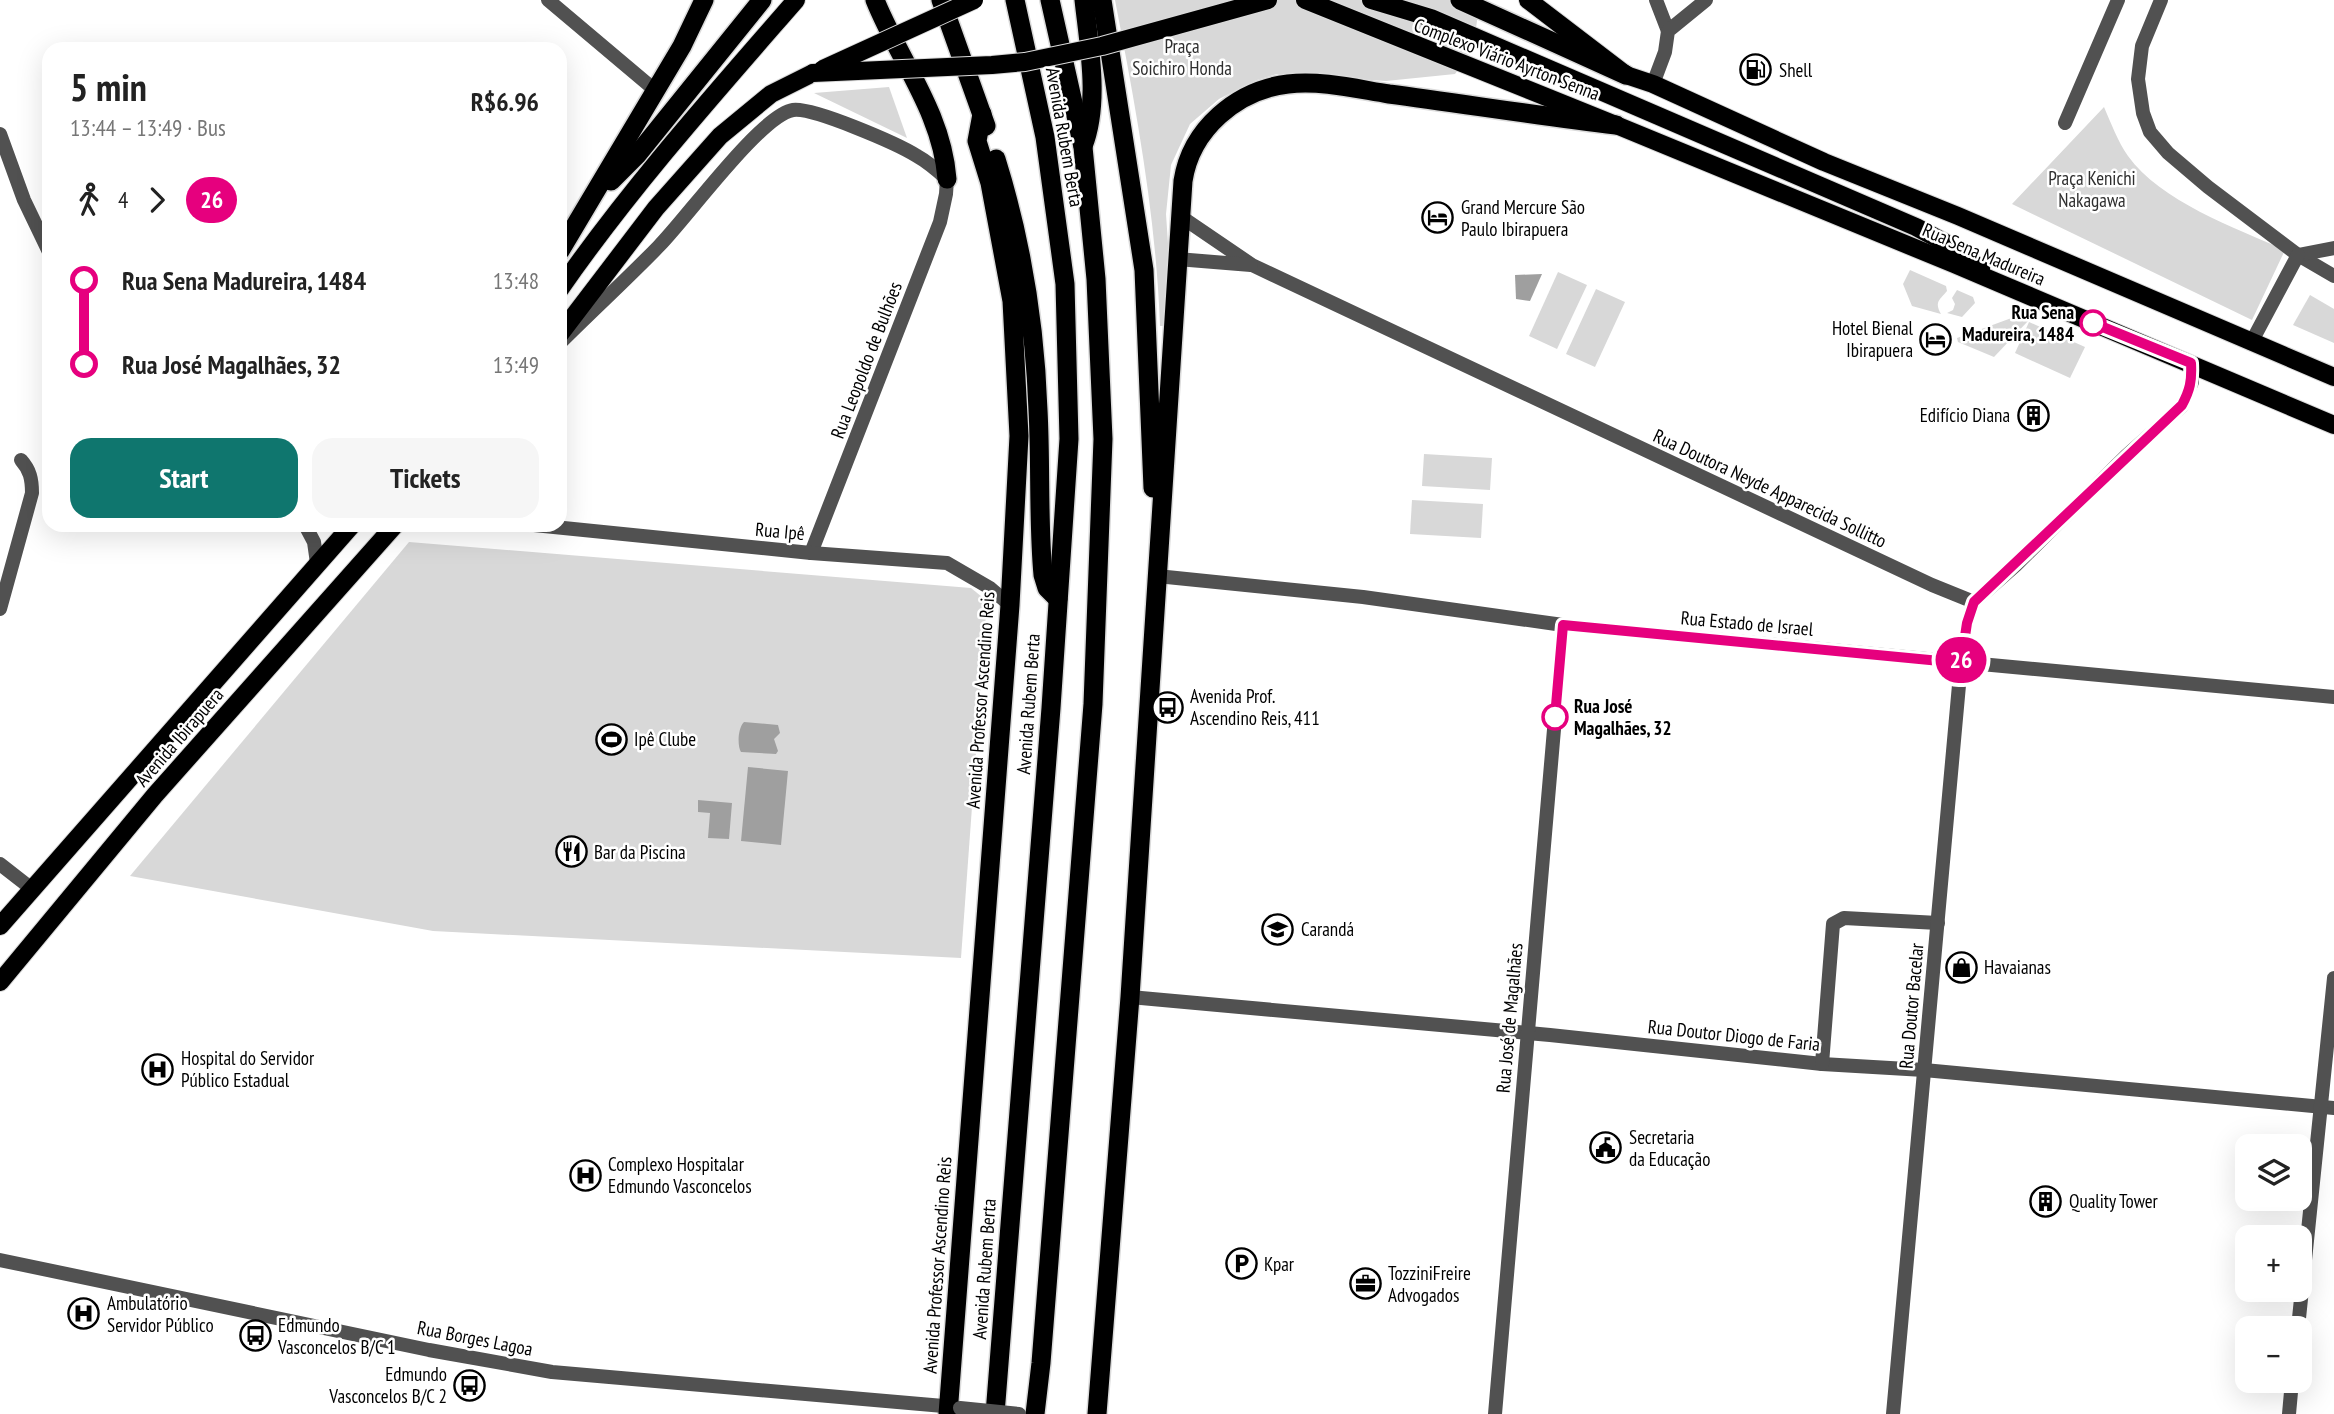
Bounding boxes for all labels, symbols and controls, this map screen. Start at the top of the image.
street label: Complexo Viário Ayrton Senna [1411,13,1603,105]
park label: Praça Soichiro Honda [1132,34,1232,80]
fuel station icon: Shell [1739,53,1773,87]
place label: Shell [1779,58,1813,82]
text: 5 min [70,62,147,111]
street label: Avenida Rubem Berta [1041,65,1089,209]
text: R$6.96 [471,85,539,118]
text: 13:44 – 13:49 · Bus [70,113,226,142]
park label: Praça Kenichi Nakagawa [2048,166,2136,212]
icon: walk [70,181,108,219]
icon: forward [138,181,176,219]
text: 26 [200,184,223,215]
text: 4 [118,185,128,214]
place label: Grand Mercure São Paulo Ibirapuera [1461,195,1585,241]
hotel icon: Grand Mercure São Paulo Ibirapuera [1421,201,1455,235]
street label: Rua Sena Madureira [1919,217,2049,291]
text: Rua Sena Madureira, 1484 [122,264,366,297]
text: 13:48 [493,266,539,295]
street label: Rua Leopoldo de Bulhões [825,278,907,442]
place label: Rua Sena Madureira, 1484 [1962,300,2074,346]
marker: Rua Sena Madureira, 1484 [2080,310,2106,336]
place label: Hotel Bienal Ibirapuera [1832,316,1914,362]
hotel icon: Hotel Bienal Ibirapuera [1919,322,1953,356]
text: Rua José Magalhães, 32 [122,348,341,381]
text: 13:49 [493,350,539,379]
building icon: Edifício Diana [2016,398,2050,432]
place label: Edifício Diana [1920,403,2010,427]
street label: Rua Doutora Neyde Apparecida Sollitto [1650,423,1890,553]
button: Start [70,438,298,518]
button: Tickets [312,438,539,518]
street label: Rua Ipê [754,517,806,545]
street label: Avenida Professor Ascendino Reis [960,591,1000,809]
street label: Rua Estado de Israel [1680,605,1815,641]
street label: Avenida Rubem Berta [1011,633,1045,775]
line badge: 26 [1930,637,1993,683]
text: 26 [1950,644,1972,675]
street label: Avenida Ibirapuera [130,683,228,791]
place label: Avenida Prof. Ascendino Reis, 411 [1190,684,1320,730]
bus stop icon: Avenida Prof. Ascendino Reis, 411 [1150,690,1184,724]
place label: Rua José Magalhães, 32 [1574,694,1672,740]
marker: Rua José Magalhães, 32 [1542,704,1568,730]
sports icon: Ipê Clube [594,722,628,756]
place label: Ipê Clube [634,727,696,751]
restaurant icon: Bar da Piscina [554,835,588,869]
place label: Bar da Piscina [594,840,686,864]
school or university icon: Carandá [1261,912,1295,946]
place label: Carandá [1301,917,1354,941]
street label: Rua Doutor Bacelar [1894,941,1929,1070]
street label: Rua José de Magalhães [1490,942,1528,1094]
shop icon: Havaianas [1944,950,1978,984]
place label: Havaianas [1984,955,2051,979]
street label: Rua Doutor Diogo de Faria [1647,1014,1821,1056]
place label: Hospital do Servidor Público Estadual [181,1046,315,1092]
hospital icon: Hospital do Servidor Público Estadual [141,1052,175,1086]
place label: Secretaria da Educação [1629,1125,1710,1171]
public building icon: Secretaria da Educação [1589,1131,1623,1165]
map controls [2235,1134,2312,1393]
button: layers [2235,1134,2312,1211]
place label: Complexo Hospitalar Edmundo Vasconcelos [608,1152,752,1198]
street label: Avenida Professor Ascendino Reis [917,1156,957,1374]
hospital icon: Complexo Hospitalar Edmundo Vasconcelos [568,1158,602,1192]
building icon: Quality Tower [2029,1184,2063,1218]
place label: Quality Tower [2069,1189,2159,1213]
street label: Avenida Rubem Berta [967,1198,1001,1340]
button: + [2235,1225,2312,1302]
parking icon: Kpar [1224,1247,1258,1281]
place label: Kpar [1264,1252,1295,1276]
place label: TozziniFreire Advogados [1388,1261,1471,1307]
office icon: TozziniFreire Advogados [1348,1267,1382,1301]
place label: Ambulatório Servidor Público [107,1291,214,1337]
hospital icon: Ambulatório Servidor Público [67,1297,101,1331]
place label: Edmundo Vasconcelos B/C 1 [277,1313,396,1359]
street label: Rua Borges Lagoa [415,1315,535,1361]
button: − [2235,1316,2312,1393]
bus stop icon: Edmundo Vasconcelos B/C 1 [238,1319,272,1353]
place label: Edmundo Vasconcelos B/C 2 [328,1362,447,1408]
bus stop icon: Edmundo Vasconcelos B/C 2 [453,1368,487,1402]

